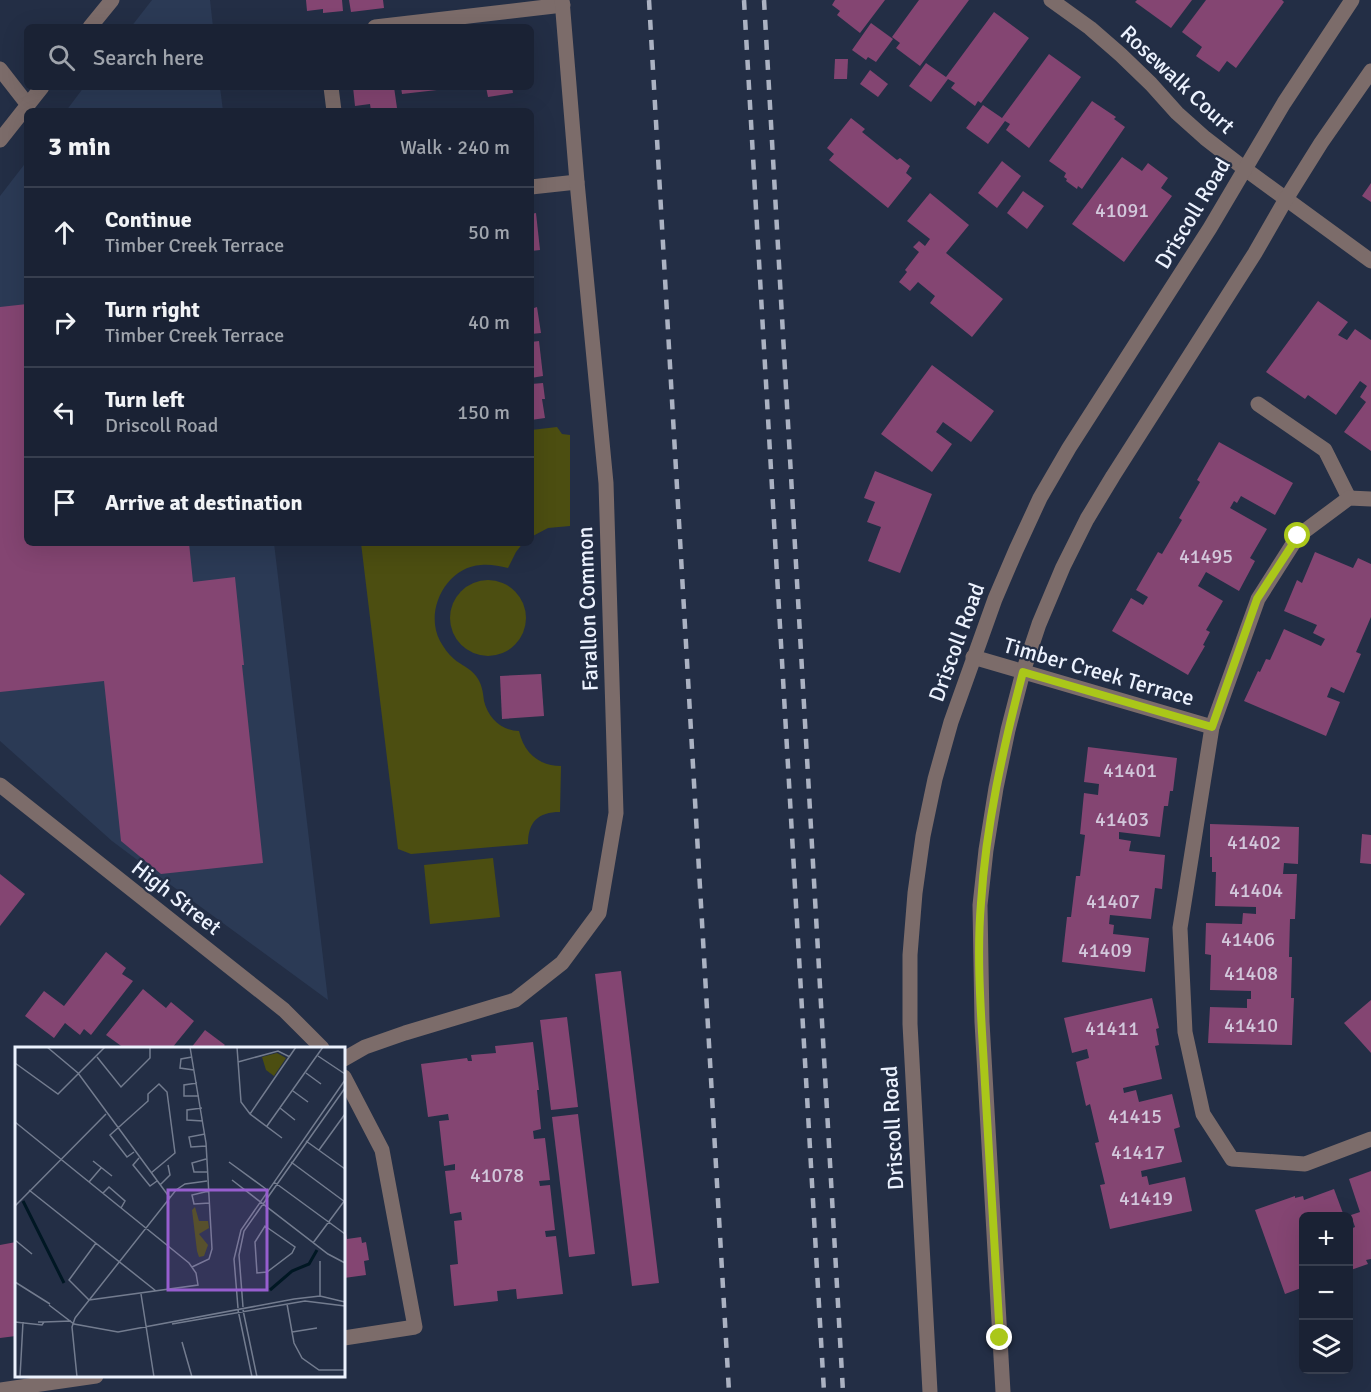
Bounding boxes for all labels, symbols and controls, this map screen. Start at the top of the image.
street label: Rosewalk Court [1115,19,1241,139]
search box [24,24,534,90]
icon: search [45,41,78,74]
text: Search here [93,44,204,71]
text: 3 min [48,131,111,163]
text: Walk · 240 m [400,135,510,160]
street label: Driscoll Road [1149,153,1236,274]
house number: 41091 [1095,198,1149,223]
text: Continue [105,206,192,233]
icon: ahead [48,216,81,249]
text: 50 m [468,220,510,245]
text: Timber Creek Terrace [105,233,284,258]
text: Turn right [105,296,200,323]
icon: right [48,306,81,339]
text: 40 m [468,310,510,335]
text: Timber Creek Terrace [105,323,284,348]
text: Turn left [105,386,185,413]
icon: left [48,396,81,429]
text: 150 m [457,400,510,425]
text: Driscoll Road [105,413,218,438]
icon: arrive [48,486,81,519]
text: Arrive at destination [105,489,302,516]
route start [1284,522,1310,548]
street label: Farallon Common [571,526,604,692]
house number: 41495 [1179,544,1233,569]
street label: Driscoll Road [922,579,990,705]
street label: Timber Creek Terrace [1000,631,1197,712]
house number: 41401 [1103,758,1157,783]
house number: 41403 [1095,807,1149,832]
house number: 41402 [1227,830,1281,855]
street label: High Street [126,854,227,941]
house number: 41404 [1229,878,1283,903]
house number: 41407 [1086,889,1140,914]
house number: 41406 [1221,927,1275,952]
house number: 41409 [1078,938,1132,963]
house number: 41408 [1224,961,1278,986]
house number: 41410 [1224,1013,1278,1038]
house number: 41411 [1085,1016,1139,1041]
inset map [15,1047,345,1377]
street label: Driscoll Road [876,1065,909,1191]
house number: 41415 [1108,1104,1162,1129]
house number: 41417 [1111,1140,1165,1165]
house number: 41078 [470,1163,524,1188]
house number: 41419 [1119,1186,1173,1211]
map controls [1299,1212,1353,1374]
button: + [1299,1212,1353,1266]
button: − [1299,1266,1353,1320]
button: layers [1299,1320,1353,1374]
route end [986,1324,1012,1350]

